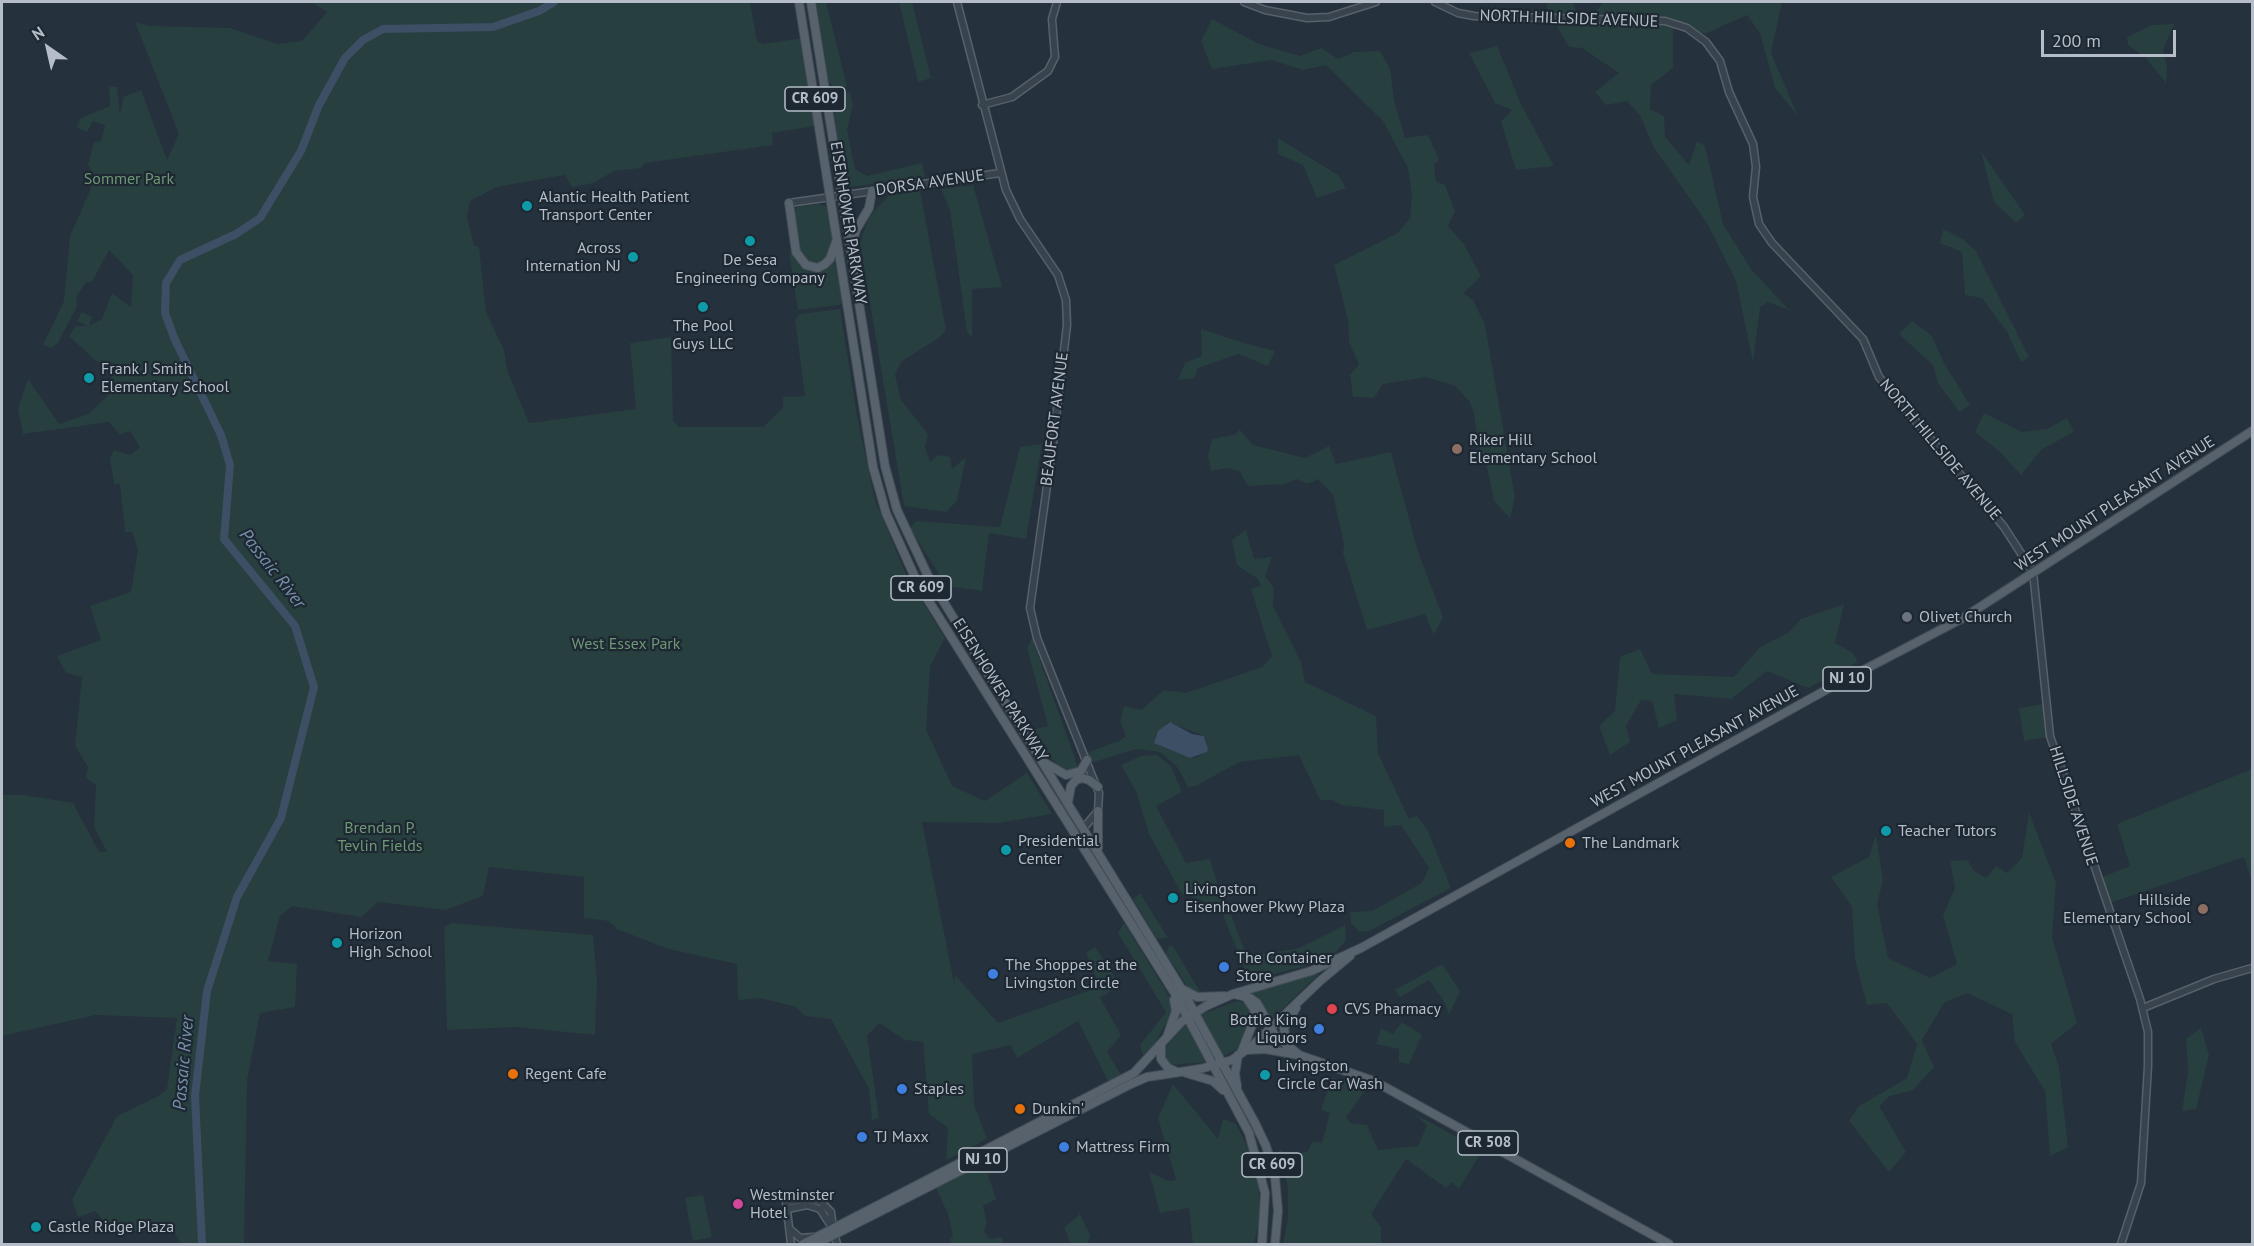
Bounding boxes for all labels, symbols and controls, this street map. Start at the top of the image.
street label: NORTH HILLSIDE AVENUE [1479,6,1659,32]
north arrow [18,18,78,78]
scale bar [2044,18,2179,56]
text: N [28,22,48,44]
text: 200 m [2052,29,2101,52]
road number: CR 609 [785,87,845,111]
street label: EISENHOWER PARKWAY [826,140,870,306]
street label: DORSA AVENUE [875,166,985,200]
park label: Sommer Park [84,169,174,189]
place label: Alantic Health Patient Transport Center [539,187,689,225]
marker: Alantic Health Patient Transport Center [520,199,534,213]
marker: De Sesa Engineering Company [743,234,757,248]
place label: Across Internation NJ [525,238,621,276]
marker: Across Internation NJ [626,250,640,264]
place label: De Sesa Engineering Company [675,250,825,288]
marker: The Pool Guys LLC [696,300,710,314]
place label: The Pool Guys LLC [672,316,734,354]
street label: BEAUFORT AVENUE [1037,351,1073,487]
place label: Frank J Smith Elementary School [101,359,229,397]
marker: Frank J Smith Elementary School [82,371,96,385]
street label: NORTH HILLSIDE AVENUE [1875,375,2005,525]
place label: Riker Hill Elementary School [1469,430,1597,468]
street label: WEST MOUNT PLEASANT AVENUE [2011,432,2219,576]
marker: Riker Hill Elementary School [1450,442,1464,456]
water label: Passaic River [234,525,310,613]
road number: CR 609 [891,576,951,600]
place label: Olivet Church [1919,607,2012,627]
marker: Olivet Church [1900,610,1914,624]
street label: EISENHOWER PARKWAY [948,615,1052,765]
park label: West Essex Park [572,634,680,654]
road number: NJ 10 [1823,667,1871,691]
street label: WEST MOUNT PLEASANT AVENUE [1588,682,1802,812]
street label: HILLSIDE AVENUE [2045,744,2101,868]
park label: Brendan P. Tevlin Fields [337,818,423,856]
place label: Teacher Tutors [1898,821,1997,841]
marker: Teacher Tutors [1879,824,1893,838]
place label: Presidential Center [1018,831,1099,869]
place label: The Landmark [1582,833,1679,853]
marker: The Landmark [1563,836,1577,850]
marker: Presidential Center [999,843,1013,857]
place label: Livingston Eisenhower Pkwy Plaza [1185,879,1345,917]
place label: Hillside Elementary School [2063,890,2191,928]
marker: Livingston Eisenhower Pkwy Plaza [1166,891,1180,905]
marker: Hillside Elementary School [2196,902,2210,916]
place label: Horizon High School [349,924,432,962]
marker: Horizon High School [330,936,344,950]
place label: The Container Store [1236,948,1332,986]
place label: The Shoppes at the Livingston Circle [1005,955,1137,993]
marker: The Container Store [1217,960,1231,974]
marker: The Shoppes at the Livingston Circle [986,967,1000,981]
place label: CVS Pharmacy [1344,999,1441,1019]
marker: CVS Pharmacy [1325,1002,1339,1016]
place label: Bottle King Liquors [1230,1010,1307,1048]
water label: Passaic River [169,1015,199,1111]
marker: Bottle King Liquors [1312,1022,1326,1036]
place label: Livingston Circle Car Wash [1277,1056,1383,1094]
place label: Regent Cafe [525,1064,607,1084]
marker: Regent Cafe [506,1067,520,1081]
marker: Livingston Circle Car Wash [1258,1068,1272,1082]
place label: Staples [914,1079,964,1099]
marker: Staples [895,1082,909,1096]
place label: Dunkin' [1032,1099,1084,1119]
marker: Dunkin' [1013,1102,1027,1116]
place label: TJ Maxx [874,1127,929,1147]
marker: TJ Maxx [855,1130,869,1144]
road number: CR 508 [1458,1131,1518,1155]
place label: Mattress Firm [1076,1137,1170,1157]
marker: Mattress Firm [1057,1140,1071,1154]
road number: NJ 10 [959,1148,1007,1172]
road number: CR 609 [1242,1153,1302,1177]
place label: Westminster Hotel [750,1185,834,1223]
marker: Westminster Hotel [731,1197,745,1211]
place label: Castle Ridge Plaza [48,1217,174,1237]
marker: Castle Ridge Plaza [29,1220,43,1234]

